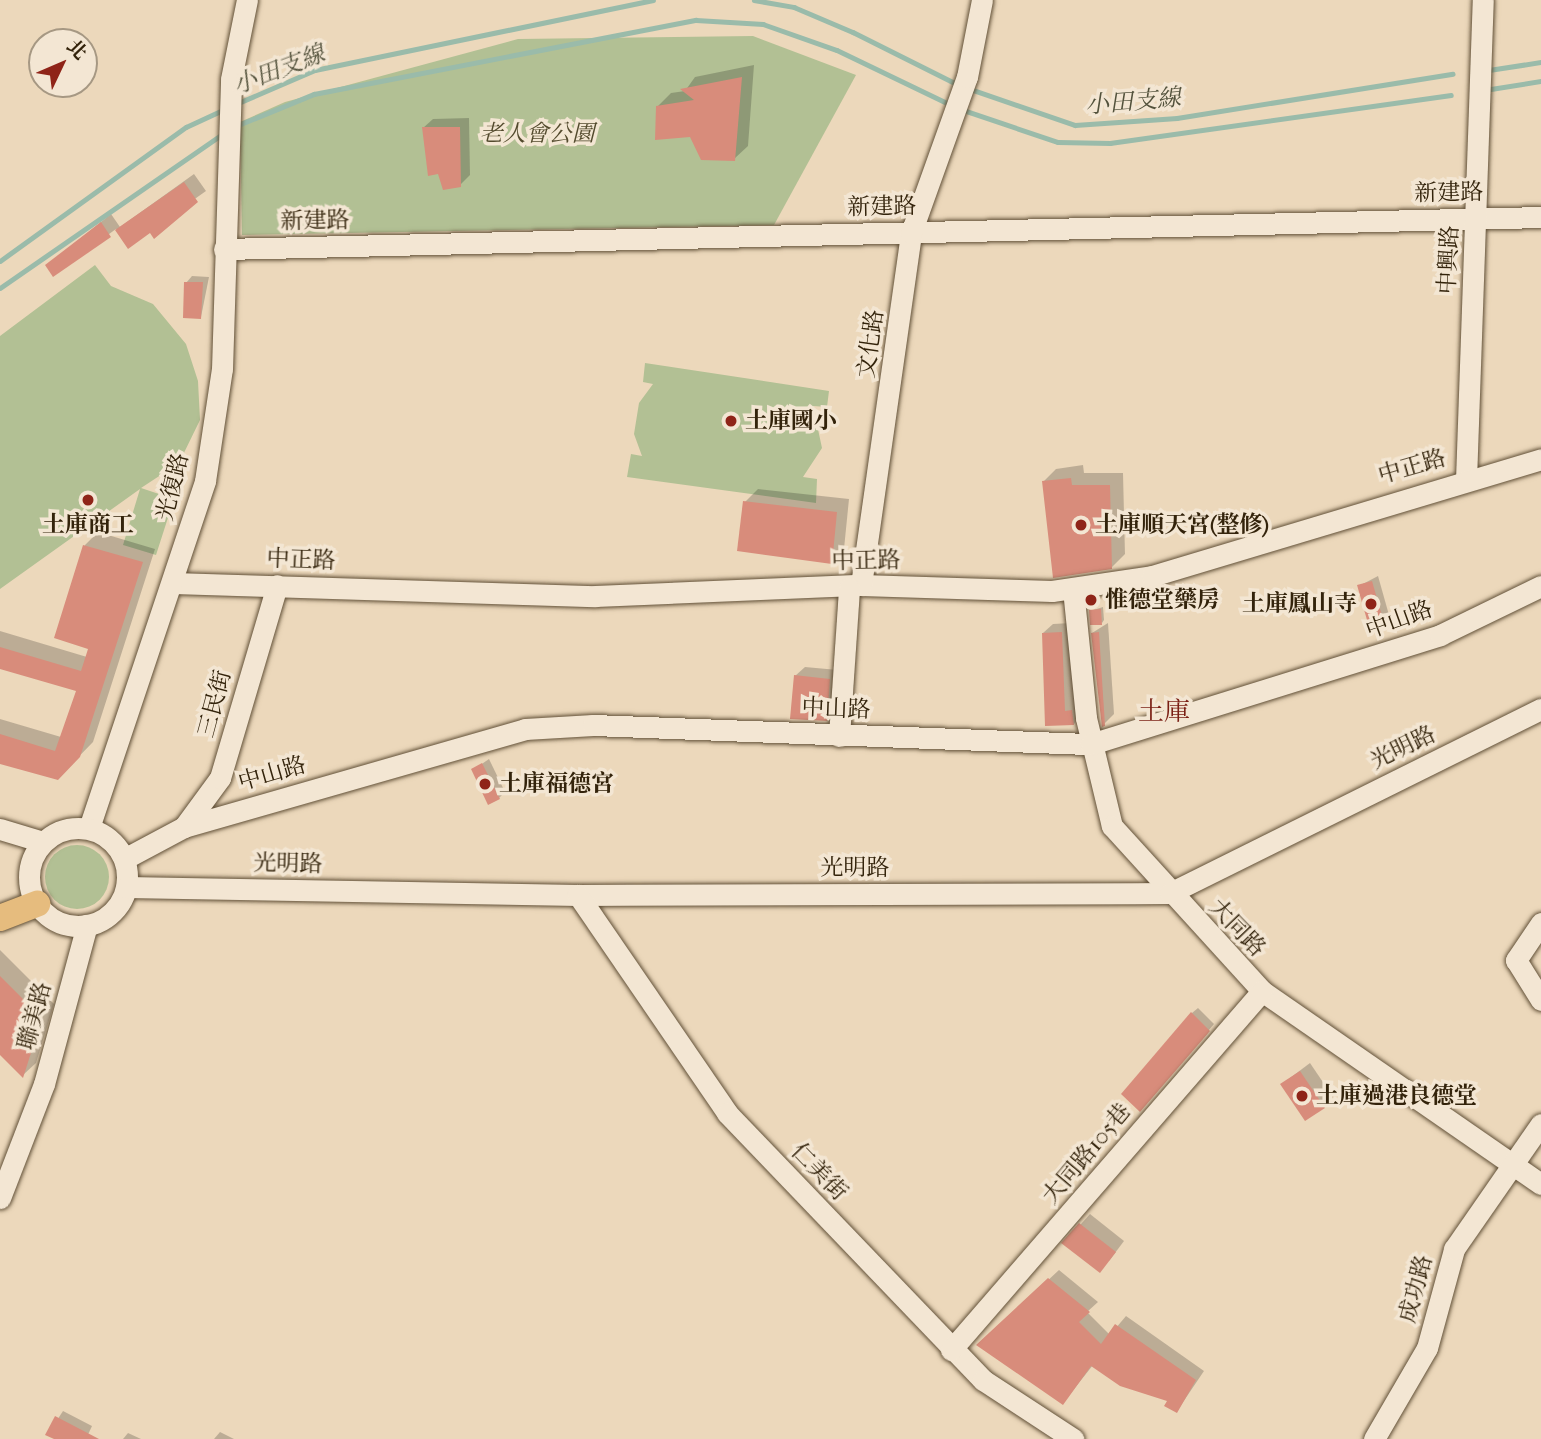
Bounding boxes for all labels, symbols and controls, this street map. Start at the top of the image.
north arrow [28,28,98,98]
text: 北 [62,35,91,64]
water label: 小田支線 [229,39,329,101]
water label: 小田支線 [1084,83,1182,121]
park label: 老人會公園 [480,120,594,148]
street label: 新建路 [1414,179,1484,207]
street label: 新建路 [847,193,917,221]
street label: 新建路 [280,207,350,235]
street label: 中興路 [1433,225,1465,295]
street label: 文化路 [853,308,889,380]
place label: 土庫國小 [745,407,837,435]
marker: 土庫國小 [723,413,739,429]
street label: 中正路 [1375,444,1449,490]
street label: 光復路 [151,450,195,524]
marker: 土庫商工 [80,492,96,508]
place label: 土庫商工 [42,511,134,539]
place label: 土庫順天宮(整修) [1095,511,1269,539]
marker: 土庫順天宮(整修) [1073,517,1089,533]
street label: 中正路 [266,545,336,575]
street label: 中正路 [831,547,901,575]
place label: 惟德堂藥房 [1105,586,1220,614]
place label: 土庫鳳山寺 [1242,590,1357,618]
marker: 惟德堂藥房 [1083,592,1099,608]
street label: 中山路 [1362,595,1436,645]
marker: 土庫鳳山寺 [1363,596,1379,612]
street label: 三民街 [193,667,237,741]
street label: 中山路 [801,694,871,724]
district label: 土庫 [1138,696,1190,728]
street label: 光明路 [1366,720,1440,776]
street label: 中山路 [235,751,309,797]
place label: 土庫福德宮 [499,770,614,798]
marker: 土庫福德宮 [477,776,493,792]
street label: 光明路 [253,850,323,878]
street label: 光明路 [821,854,889,882]
street label: 大同路 [1203,894,1271,962]
street label: 聯美路 [13,979,57,1053]
place label: 土庫過港良德堂 [1316,1082,1477,1110]
marker: 土庫過港良德堂 [1294,1088,1310,1104]
street label: 大同路105巷 [1037,1098,1137,1210]
street label: 仁美街 [785,1138,853,1206]
street label: 成功路 [1394,1252,1438,1326]

